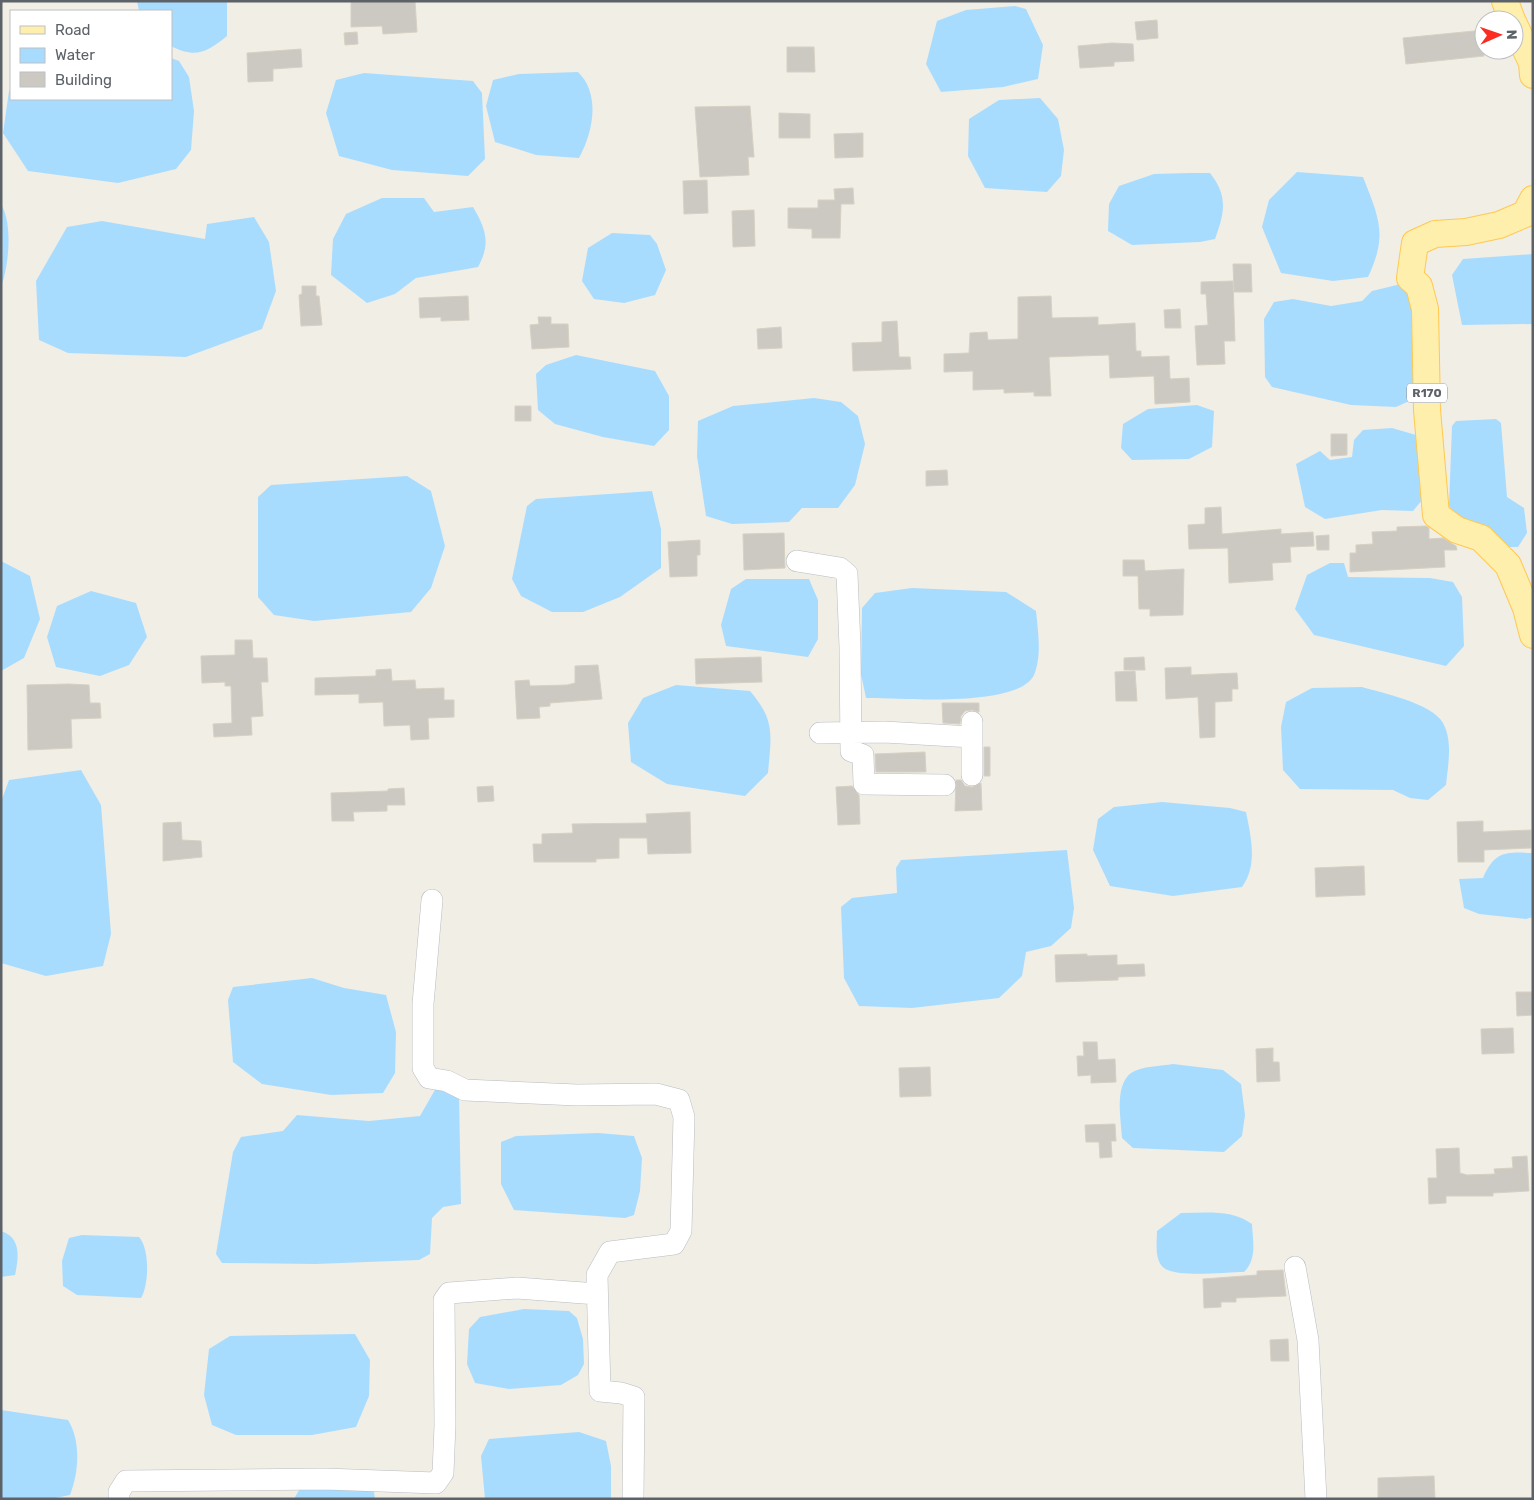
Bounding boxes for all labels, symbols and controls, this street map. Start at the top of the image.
legend [10,10,172,100]
north arrow [1474,10,1524,60]
text: Road [55,21,91,39]
text: N [1503,29,1520,40]
text: Water [55,46,95,64]
text: Building [55,71,112,89]
road number: R170 [1407,383,1447,402]

